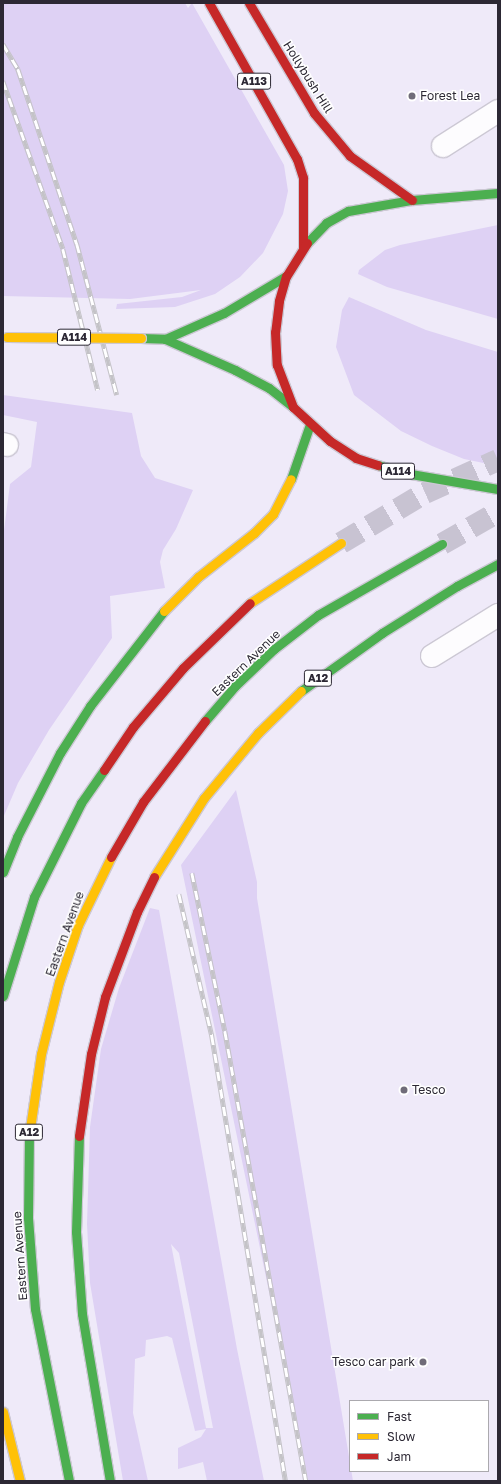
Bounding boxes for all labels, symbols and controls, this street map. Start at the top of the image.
street label: Hollybush Hill [280,38,336,116]
road number: A113 [237,72,271,90]
place label: Forest Lea [420,89,480,103]
marker: Forest Lea [407,91,417,101]
road number: A114 [56,328,92,346]
road number: A114 [380,462,416,480]
street label: Eastern Avenue [209,627,283,699]
road number: A12 [303,669,333,687]
street label: Eastern Avenue [43,889,87,979]
place label: Tesco [412,1083,445,1097]
marker: Tesco [399,1085,409,1095]
road number: A12 [14,1123,44,1141]
street label: Eastern Avenue [10,1211,30,1301]
place label: Tesco car park [332,1355,415,1369]
marker: Tesco car park [418,1357,428,1367]
legend [349,1400,489,1472]
text: Fast [387,1409,412,1424]
text: Slow [387,1429,415,1444]
text: Jam [387,1449,411,1464]

